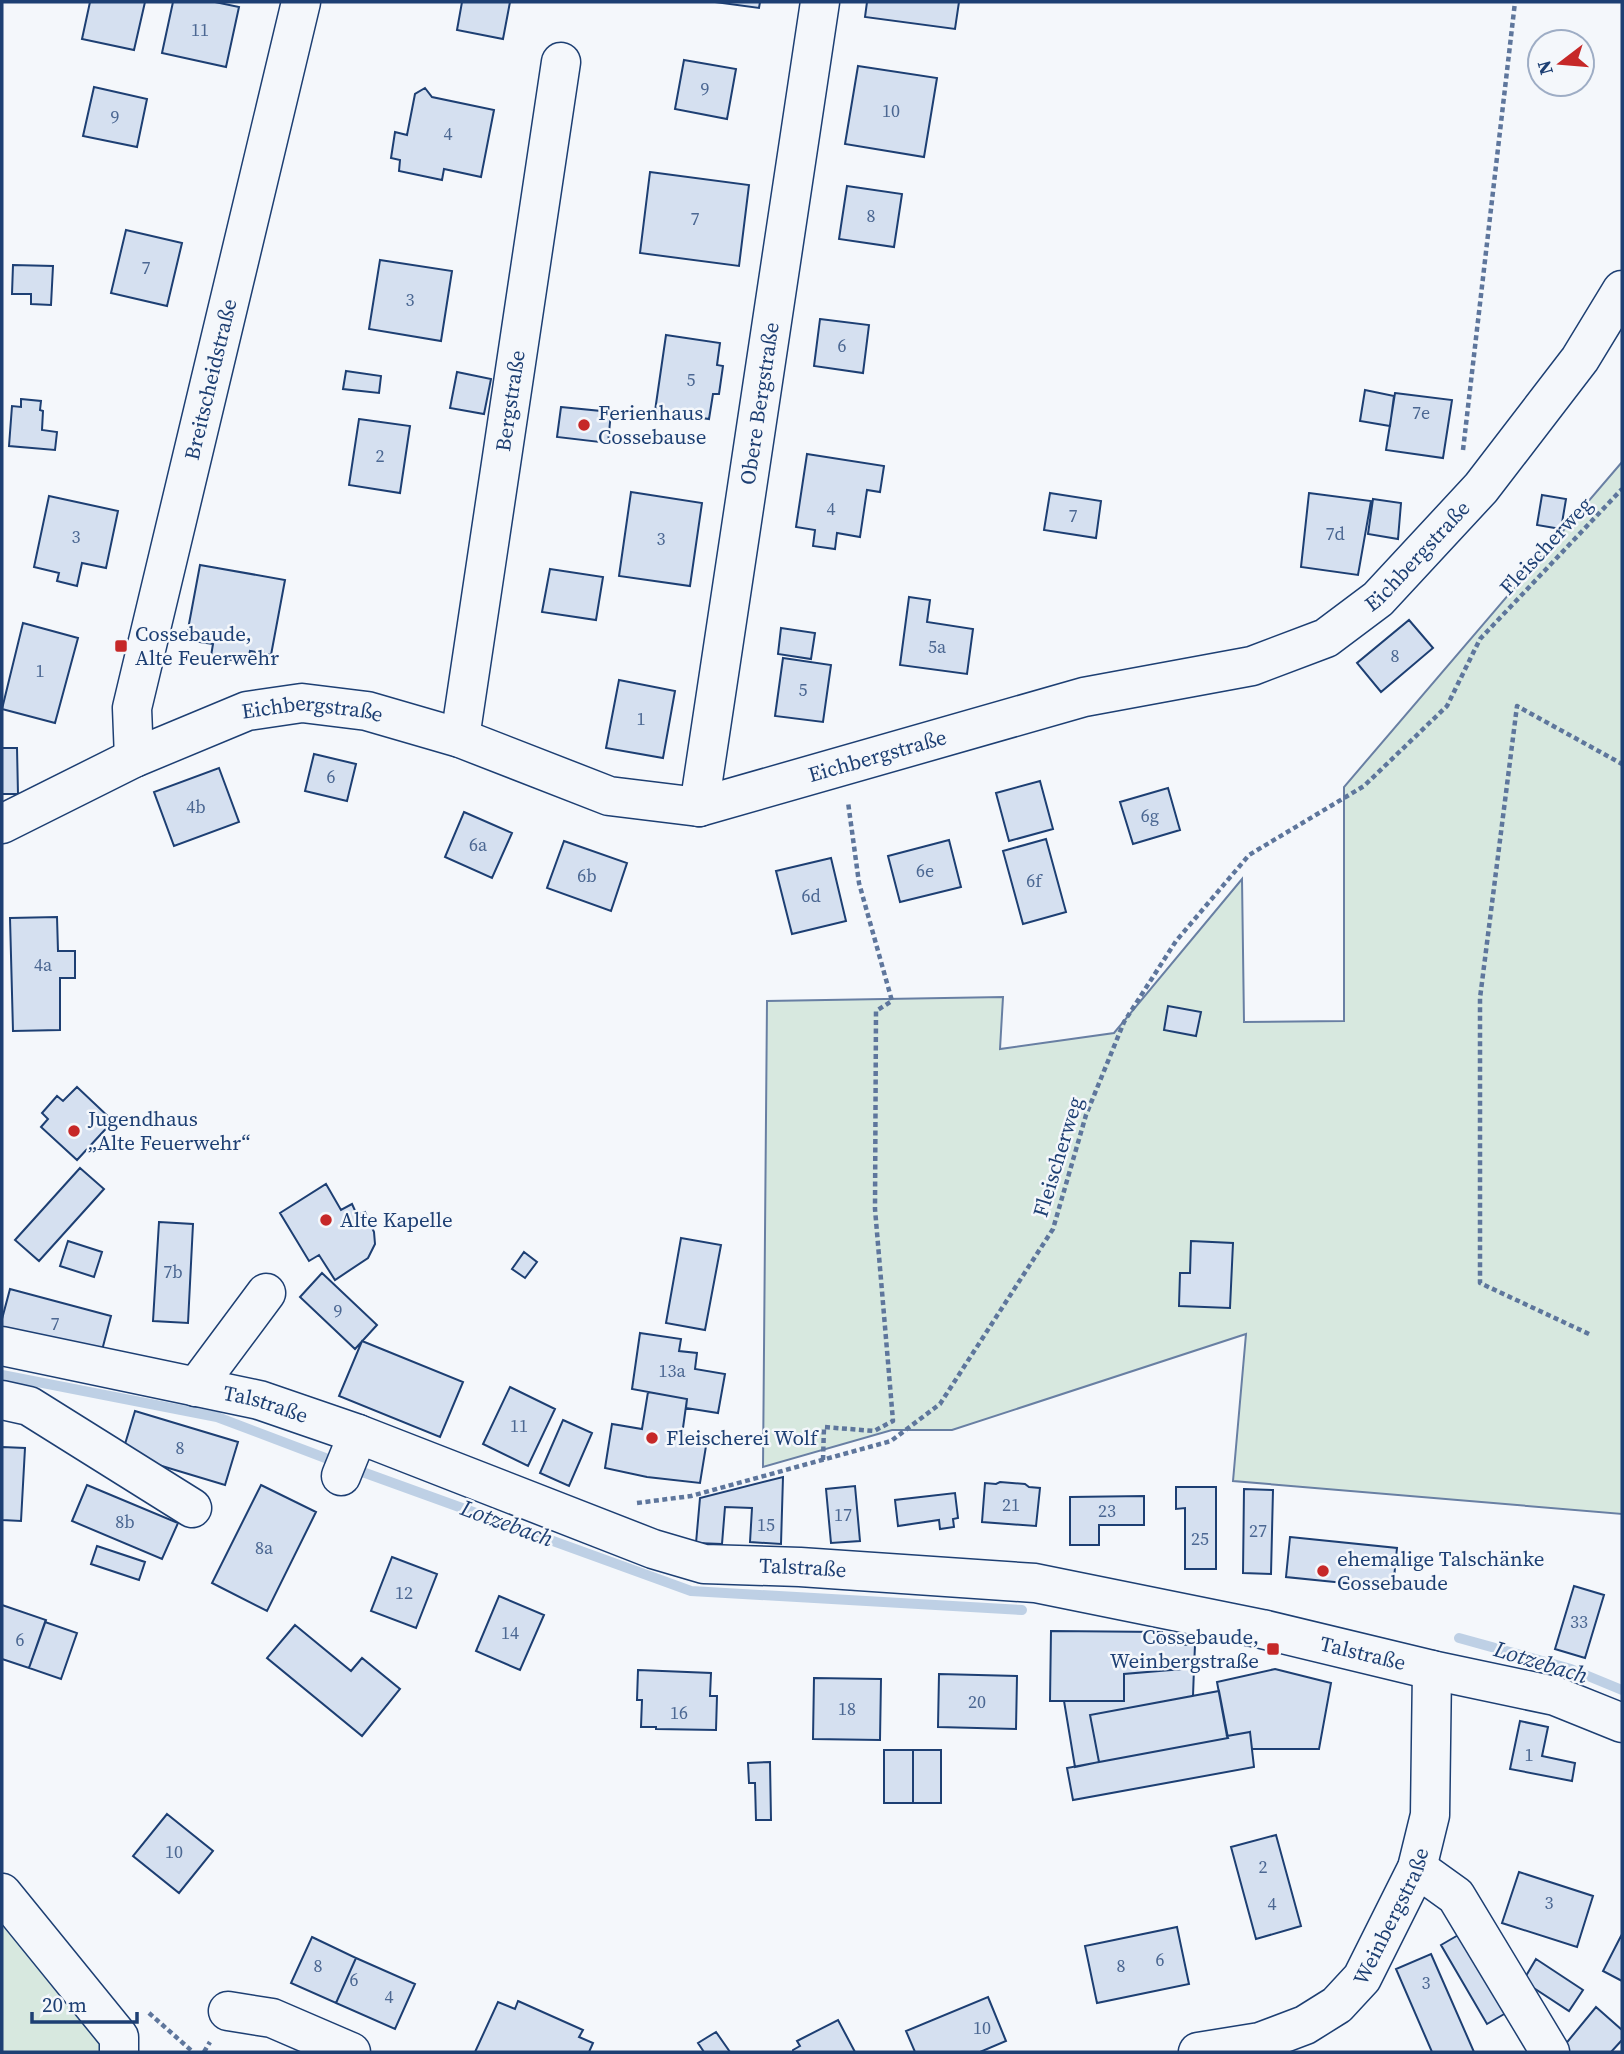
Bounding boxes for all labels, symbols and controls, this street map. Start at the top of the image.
house number: 11 [191,17,209,42]
north arrow [1526,28,1596,98]
text: N [1530,57,1559,78]
house number: 9 [701,76,710,101]
house number: 10 [882,98,900,123]
house number: 9 [111,104,120,129]
house number: 4 [444,121,453,146]
house number: 8 [867,203,876,228]
house number: 7 [691,206,700,231]
house number: 7 [142,255,151,280]
house number: 3 [406,287,415,312]
street label: Breitscheidstraße [177,296,243,463]
street label: Obere Bergstraße [733,320,786,487]
house number: 6 [838,333,847,358]
street label: Bergstraße [488,348,532,453]
house number: 5 [687,367,696,392]
place label: Ferienhaus Cossebause [598,398,706,451]
house number: 7e [1412,400,1430,425]
marker: Ferienhaus Cossebause [576,417,592,433]
house number: 2 [376,443,385,468]
street label: Fleischerweg [1493,490,1599,601]
street label: Eichbergstraße [1359,494,1476,618]
house number: 4 [827,496,836,521]
house number: 7 [1069,503,1078,528]
house number: 7d [1325,521,1345,546]
house number: 3 [72,524,81,549]
house number: 3 [657,526,666,551]
place label: Cossebaude, Alte Feuerwehr [135,619,279,672]
house number: 5a [928,634,947,659]
marker: Cossebaude, Alte Feuerwehr [113,638,129,654]
house number: 8 [1391,643,1400,668]
house number: 1 [36,658,45,683]
house number: 5 [799,677,808,702]
street label: Eichbergstraße [240,688,387,729]
house number: 1 [637,706,646,731]
street label: Eichbergstraße [805,722,950,789]
house number: 6 [327,764,336,789]
house number: 4b [186,794,206,819]
house number: 6g [1141,803,1159,828]
house number: 6a [469,832,488,857]
house number: 6e [916,858,934,883]
house number: 6b [577,863,597,888]
house number: 6f [1026,868,1043,893]
house number: 6d [801,883,821,908]
house number: 4a [34,952,53,977]
street label: Fleischerweg [1026,1093,1090,1220]
place label: Jugendhaus „Alte Feuerwehr“ [87,1104,250,1157]
marker: Jugendhaus „Alte Feuerwehr“ [66,1123,82,1139]
place label: Alte Kapelle [340,1205,453,1234]
marker: Alte Kapelle [318,1212,334,1228]
house number: 7b [163,1259,183,1284]
house number: 9 [334,1298,343,1323]
house number: 7 [51,1311,60,1336]
house number: 13a [658,1358,686,1383]
street label: Talstraße [221,1378,312,1430]
house number: 11 [510,1413,528,1438]
place label: Fleischerei Wolf [666,1423,819,1452]
marker: Fleischerei Wolf [644,1430,660,1446]
house number: 8 [176,1435,185,1460]
water label: Lotzebach [455,1491,558,1555]
house number: 21 [1002,1492,1020,1517]
house number: 23 [1098,1498,1116,1523]
house number: 17 [834,1502,852,1527]
house number: 8b [115,1509,135,1534]
house number: 15 [757,1512,775,1537]
house number: 27 [1249,1518,1267,1543]
house number: 25 [1191,1526,1209,1551]
house number: 8a [255,1535,274,1560]
place label: ehemalige Talschänke Cossebaude [1337,1544,1544,1597]
street label: Talstraße [759,1551,847,1584]
marker: ehemalige Talschänke Cossebaude [1315,1563,1331,1579]
house number: 12 [395,1580,413,1605]
house number: 33 [1570,1609,1588,1634]
house number: 14 [501,1620,519,1645]
place label: Cossebaude, Weinbergstraße [1110,1622,1259,1675]
house number: 6 [16,1627,25,1652]
street label: Talstraße [1317,1629,1409,1677]
water label: Lotzebach [1489,1632,1592,1692]
marker: Cossebaude, Weinbergstraße [1265,1641,1281,1657]
house number: 20 [968,1689,986,1714]
house number: 18 [838,1696,856,1721]
house number: 16 [670,1700,688,1725]
house number: 1 [1525,1742,1534,1767]
house number: 10 [165,1839,183,1864]
street label: Weinbergstraße [1346,1845,1435,1990]
house number: 2 [1259,1854,1268,1879]
house number: 3 [1545,1890,1554,1915]
house number: 4 [1268,1891,1277,1916]
house number: 6 [1156,1947,1165,1972]
house number: 8 [314,1953,323,1978]
house number: 8 [1117,1953,1126,1978]
house number: 6 [350,1967,359,1992]
house number: 3 [1422,1970,1431,1995]
scale bar [32,1980,136,2024]
house number: 4 [385,1984,394,2009]
text: 20 m [42,1990,87,2019]
house number: 10 [973,2015,991,2040]

